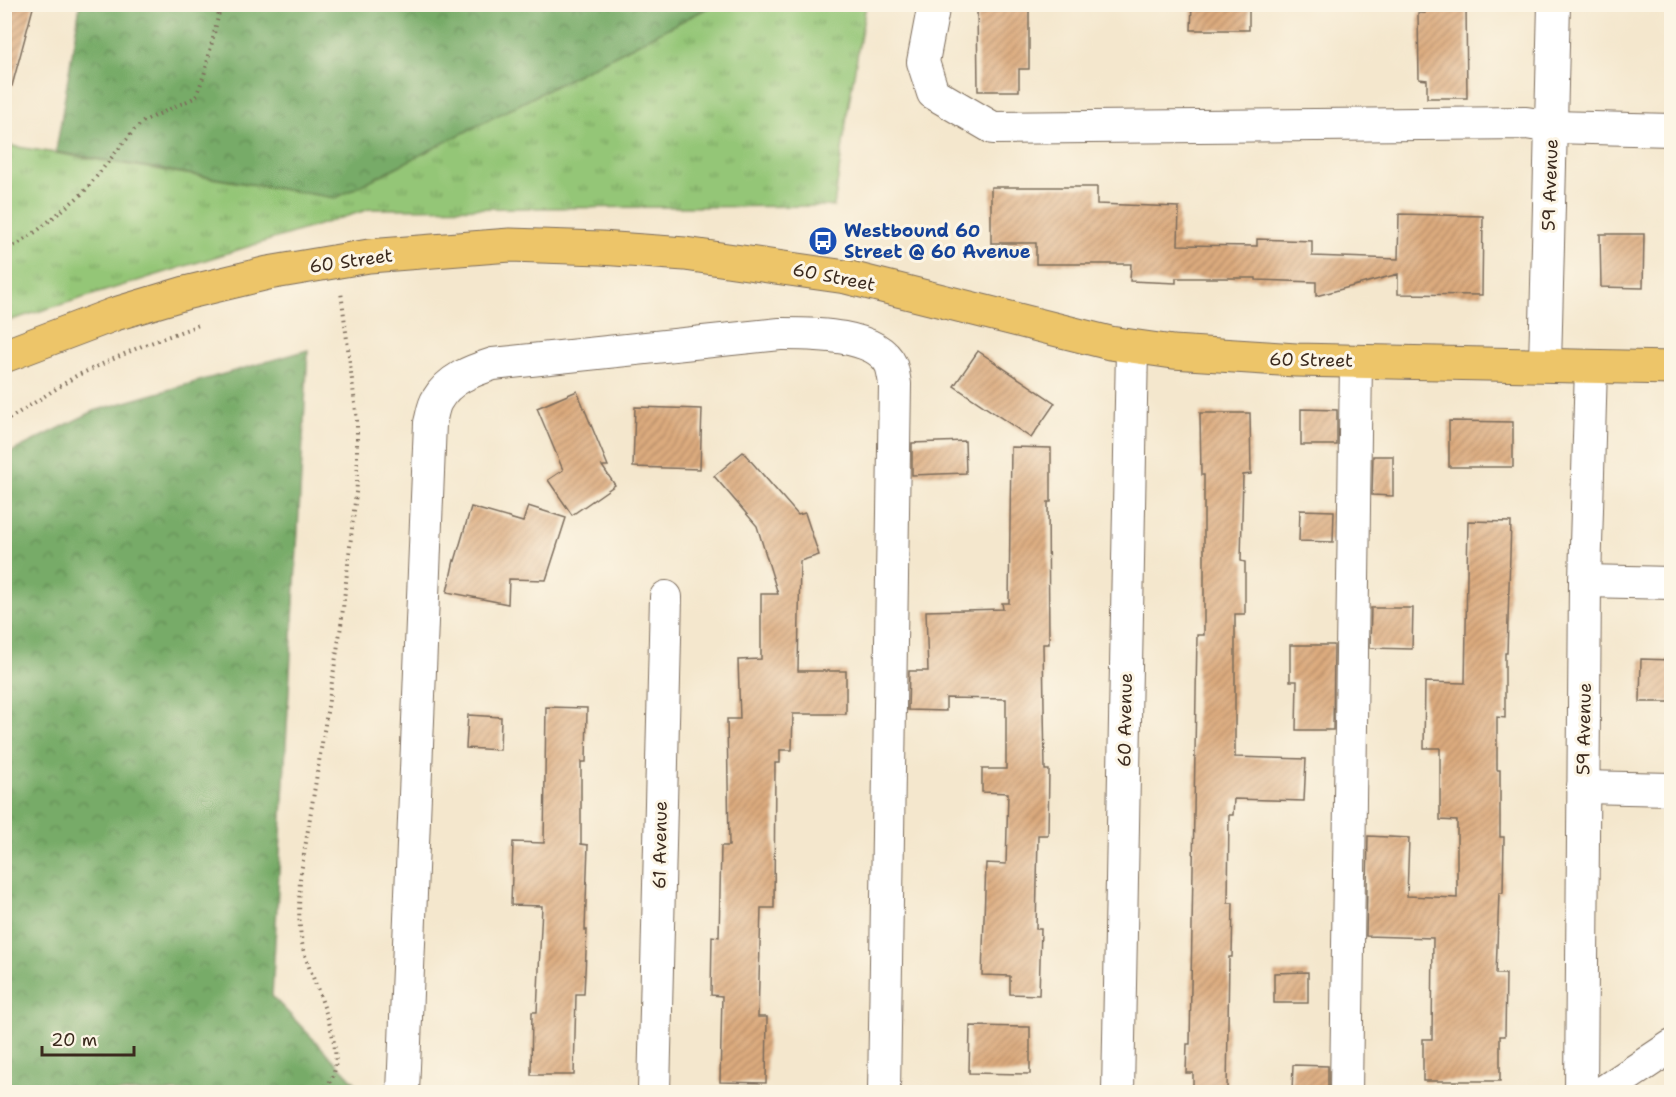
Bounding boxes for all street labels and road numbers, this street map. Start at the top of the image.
street label: 59 Avenue [1536,138,1564,232]
street label: 60 Street [308,243,394,279]
street label: 60 Street [791,257,878,297]
street label: 60 Street [1269,347,1353,373]
street label: 60 Avenue [1112,673,1138,767]
street label: 59 Avenue [1571,683,1597,775]
street label: 61 Avenue [647,801,673,889]

